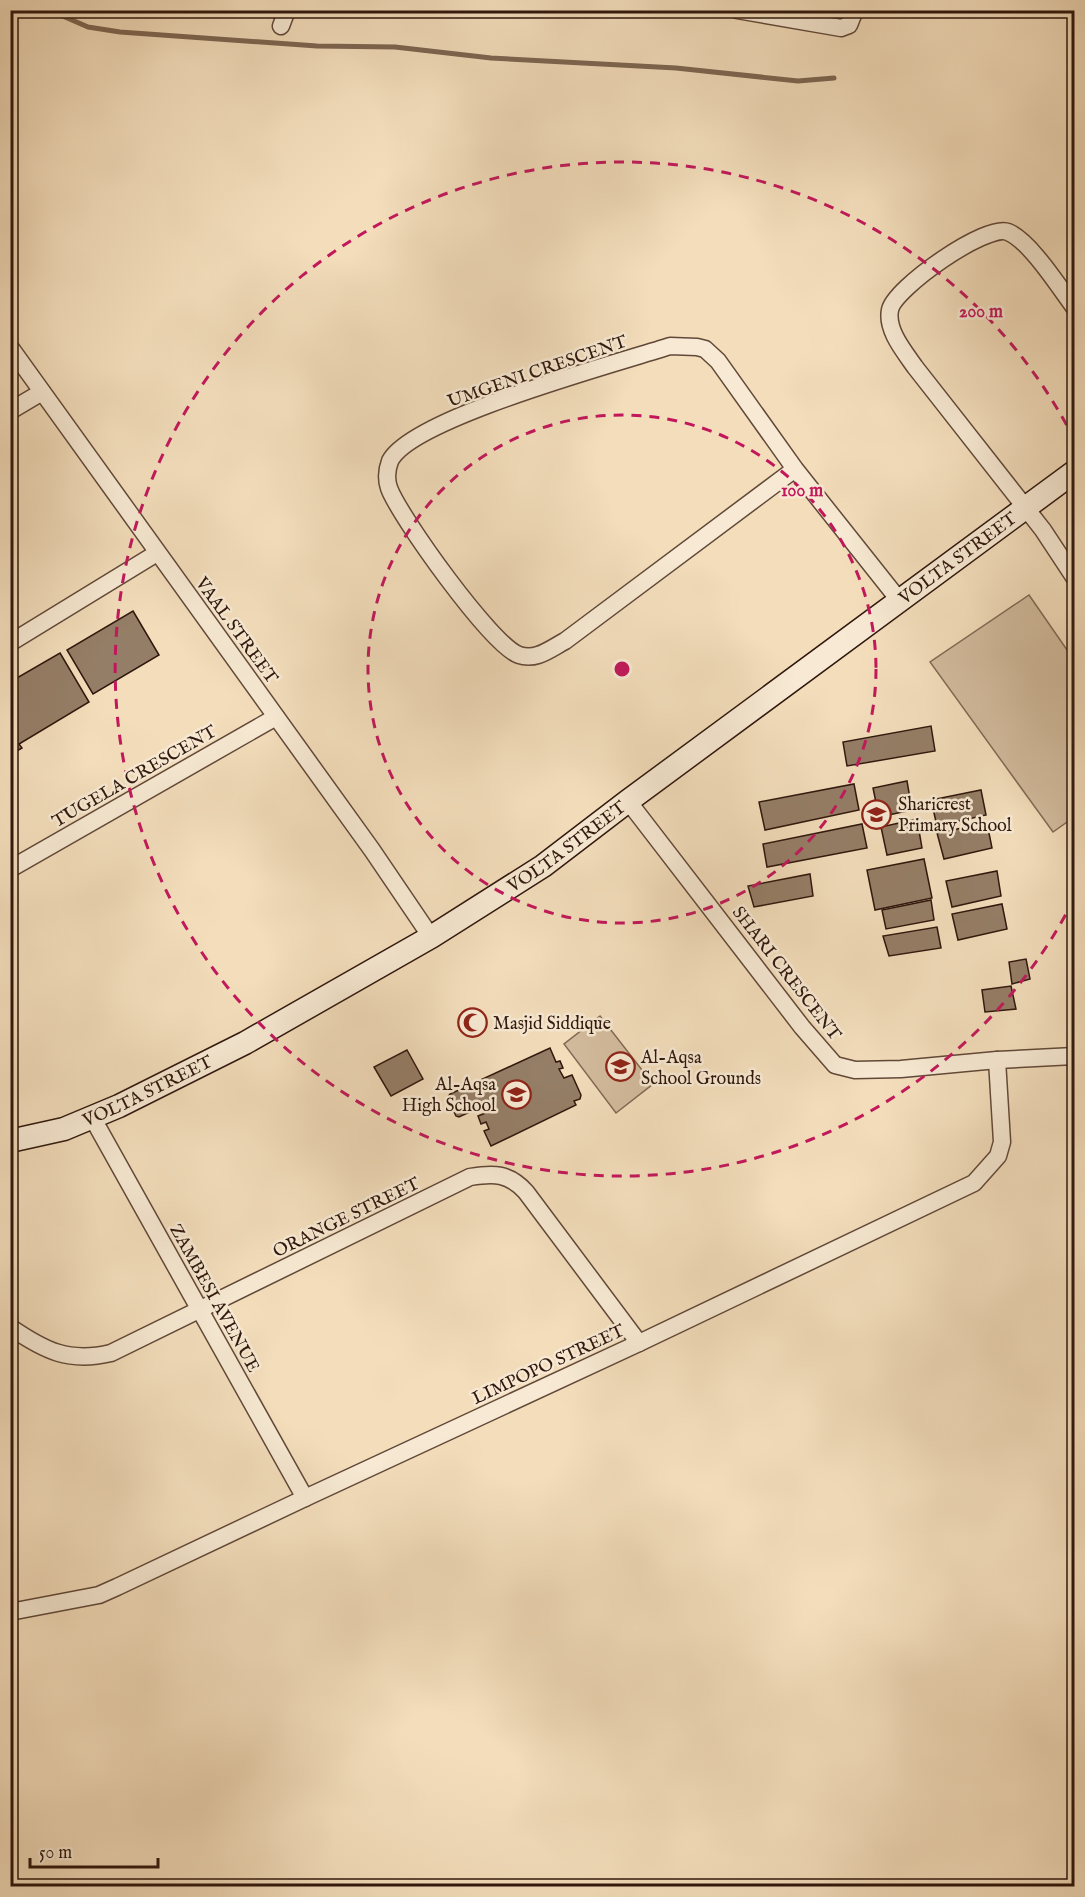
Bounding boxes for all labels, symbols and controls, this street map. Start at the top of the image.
text: 200 m [959,301,1003,324]
street label: UMGENI CRESCENT [445,331,630,414]
text: 100 m [781,480,823,503]
street label: VOLTA STREET [894,508,1022,611]
street label: VAAL STREET [189,572,282,689]
centre of rings [612,659,632,679]
street label: TUGELA CRESCENT [48,721,221,834]
place label: Sharicrest Primary School [898,794,1012,838]
street label: VOLTA STREET [503,797,631,899]
school or university icon: Sharicrest Primary School [861,798,893,830]
street label: SHARI CRESCENT [726,902,845,1046]
mosque icon: Masjid Siddique [456,1007,488,1039]
place label: Masjid Siddique [493,1013,611,1036]
place label: Al-Aqsa School Grounds [640,1047,761,1091]
street label: VOLTA STREET [79,1051,217,1133]
school or university icon: Al-Aqsa School Grounds [604,1051,636,1083]
place label: Al-Aqsa High School [402,1074,496,1118]
school or university icon: Al-Aqsa High School [501,1078,533,1110]
street label: ORANGE STREET [269,1173,424,1264]
street label: ZAMBESI AVENUE [163,1221,264,1377]
street label: LIMPOPO STREET [469,1320,629,1411]
scale bar [30,1831,158,1869]
text: 50 m [39,1842,72,1865]

